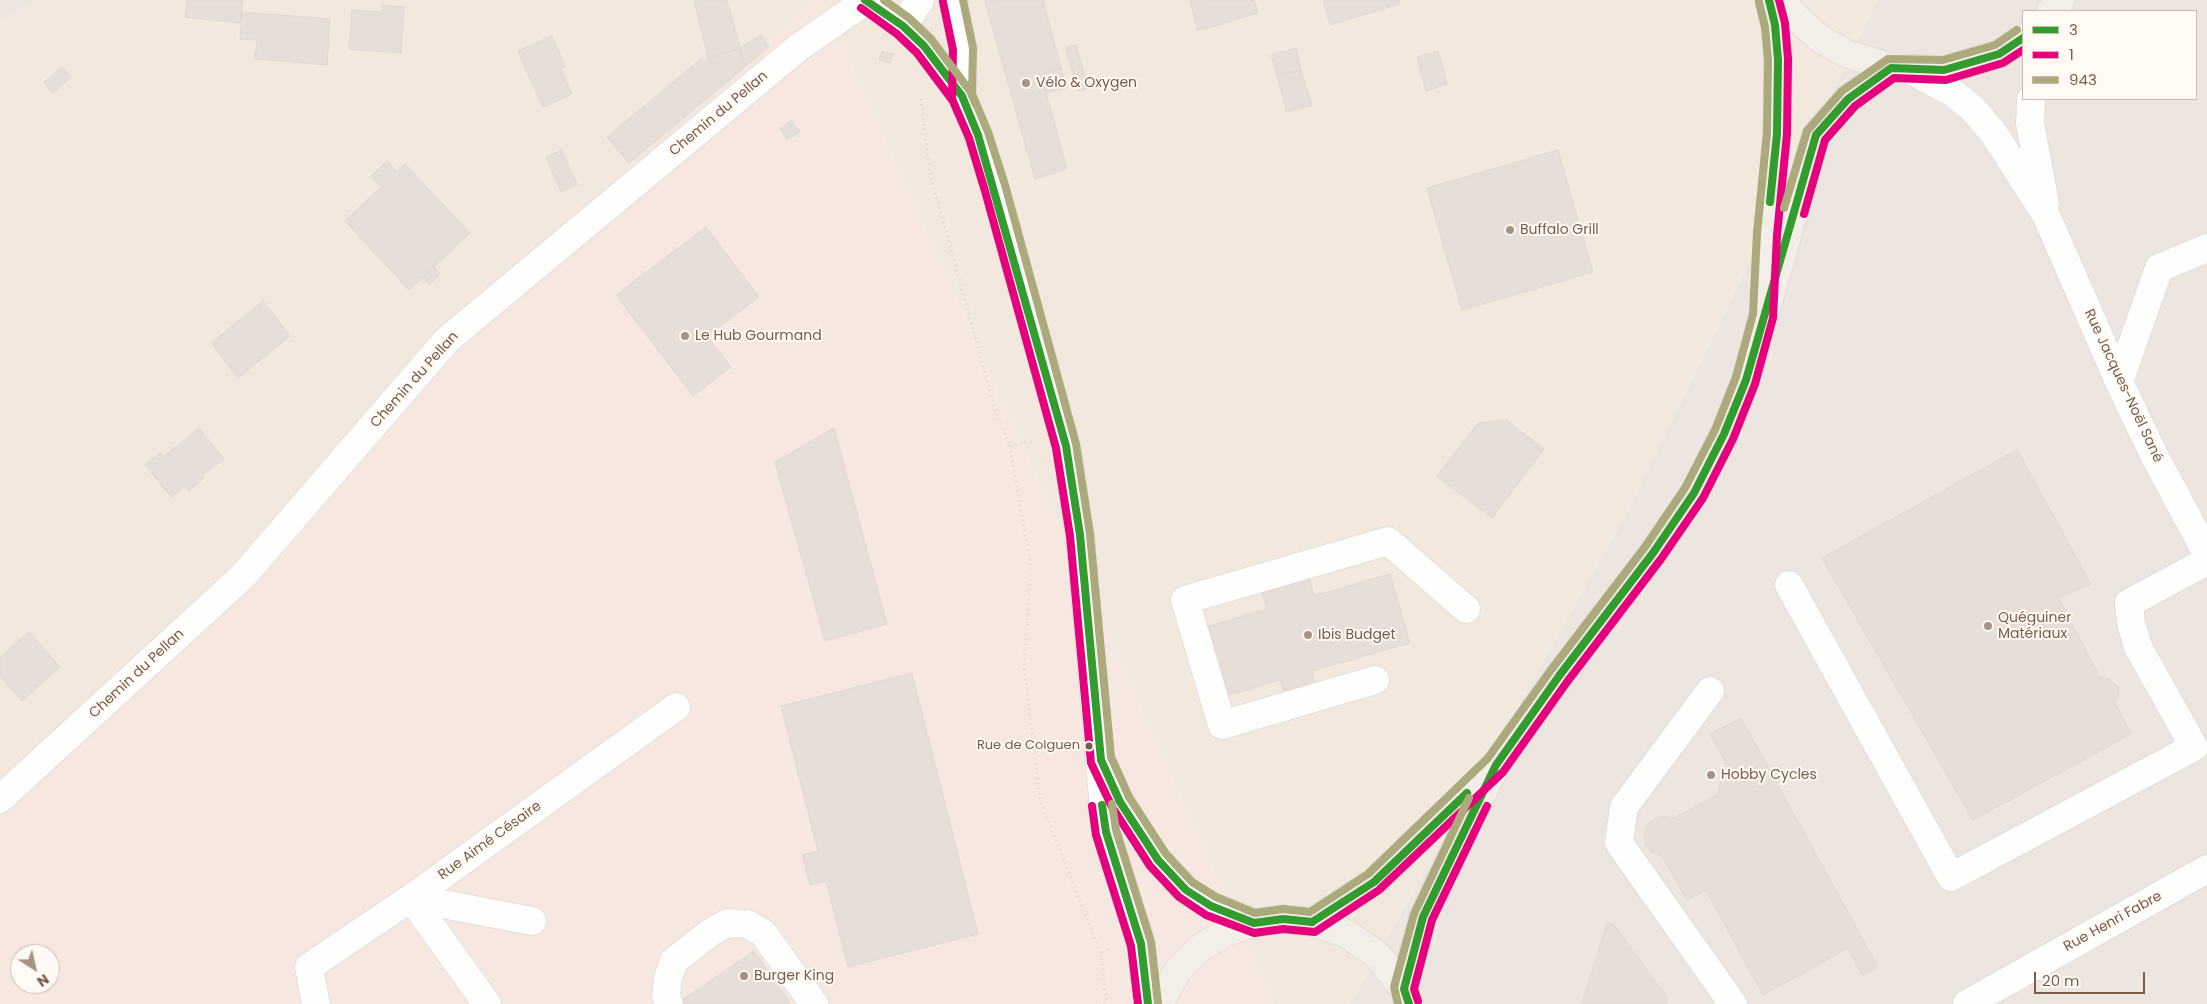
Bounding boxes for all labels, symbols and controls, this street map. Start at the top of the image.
legend [2022,10,2197,100]
text: 3 [2069,19,2078,40]
text: 1 [2069,44,2074,65]
street label: Chemin du Pellan [666,68,772,160]
text: 943 [2069,69,2097,90]
place label: Vélo & Oxygen [1036,75,1137,91]
marker: Vélo & Oxygen [1020,77,1032,89]
place label: Buffalo Grill [1520,222,1599,238]
marker: Buffalo Grill [1504,224,1516,236]
street label: Rue Jacques-Noël Sané [2080,307,2166,465]
place label: Le Hub Gourmand [695,328,822,344]
street label: Chemin du Pellan [368,329,462,431]
marker: Le Hub Gourmand [679,330,691,342]
place label: Quéguiner Matériaux [1998,610,2071,642]
marker: Quéguiner Matériaux [1982,620,1994,632]
street label: Chemin du Pellan [86,626,188,722]
place label: Ibis Budget [1318,627,1396,643]
marker: Ibis Budget [1302,629,1314,641]
place label: Rue de Colguen [977,738,1080,754]
marker: Rue de Colguen [1084,741,1094,751]
place label: Hobby Cycles [1721,767,1817,783]
marker: Hobby Cycles [1705,769,1717,781]
street label: Rue Aimé Césaire [435,798,545,884]
street label: Rue Henri Fabre [2061,888,2165,956]
north arrow [10,944,60,994]
scale bar [2037,962,2148,994]
place label: Burger King [754,968,834,984]
text: N [33,969,53,992]
marker: Burger King [738,970,750,982]
text: 20 m [2042,970,2080,991]

